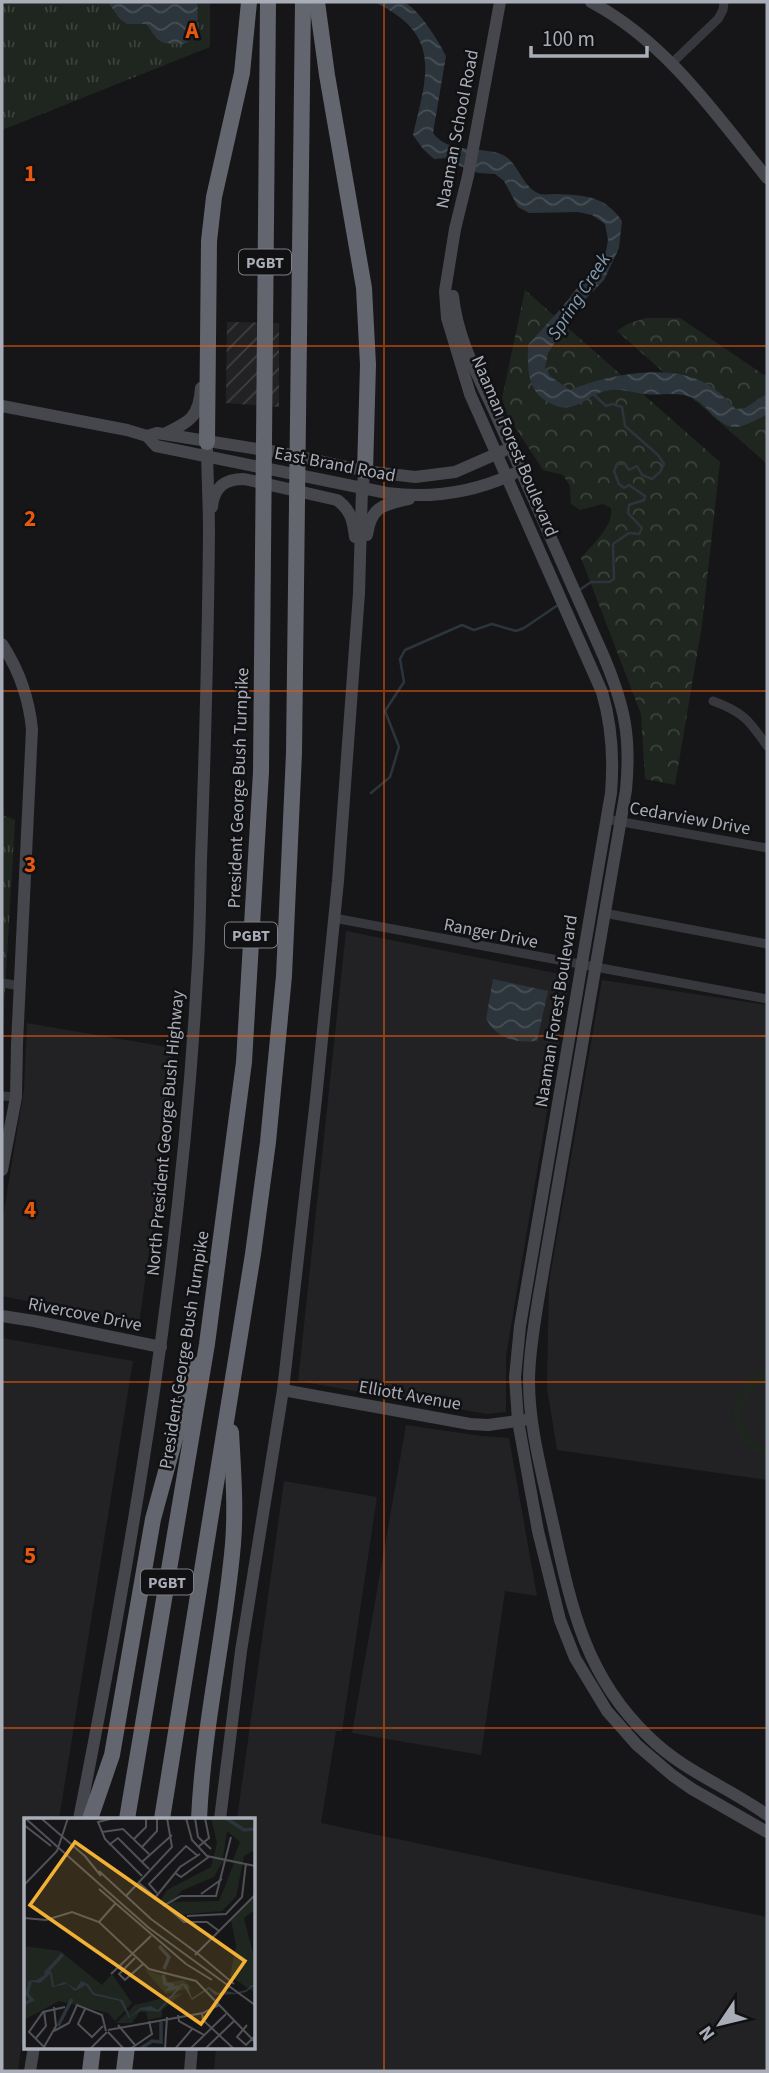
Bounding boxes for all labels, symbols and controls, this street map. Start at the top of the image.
text: A [184,14,199,47]
scale bar [531,14,646,58]
text: 100 m [542,24,595,54]
street label: Naaman School Road [430,48,485,211]
text: 1 [24,157,36,190]
water label: Spring Creek [541,247,618,346]
road number: PGBT [239,250,291,274]
street label: Naaman Forest Boulevard [465,352,564,541]
street label: East Brand Road [272,440,398,488]
text: 2 [24,502,36,535]
street label: President George Bush Turnpike [222,667,255,909]
street label: Cedarview Drive [627,796,752,841]
text: 3 [24,848,36,881]
street label: Ranger Drive [442,912,540,955]
street label: Naaman Forest Boulevard [529,913,584,1109]
road number: PGBT [225,923,277,948]
street label: North President George Bush Highway [141,989,190,1277]
text: 4 [24,1193,36,1226]
street label: President George Bush Turnpike [153,1229,216,1471]
street label: Rivercove Drive [26,1291,144,1338]
street label: Elliott Avenue [357,1374,463,1417]
text: 5 [24,1539,36,1572]
road number: PGBT [141,1570,193,1594]
inset map [24,1818,256,2048]
north arrow [685,1989,755,2059]
text: N [693,2020,722,2046]

